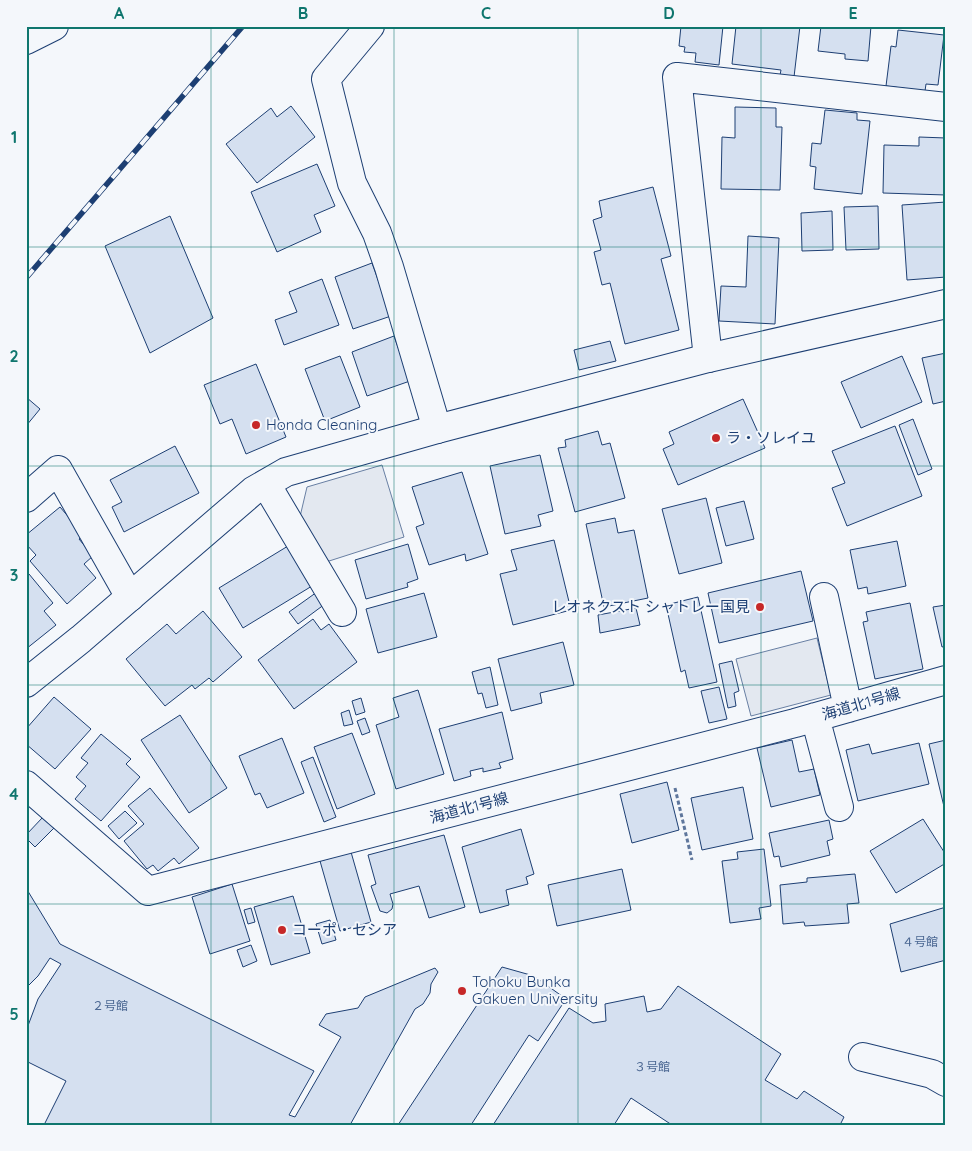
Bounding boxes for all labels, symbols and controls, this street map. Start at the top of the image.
text: A [114,3,125,23]
text: B [298,3,308,23]
text: C [481,3,491,23]
text: D [663,3,675,23]
text: E [848,3,858,23]
text: 1 [11,127,17,147]
text: 2 [9,346,19,366]
place label: Honda Cleaning [266,415,377,434]
marker: Honda Cleaning [250,419,262,431]
place label: ラ・ソレイユ [726,428,816,447]
marker: ラ・ソレイユ [710,432,722,444]
text: 3 [10,565,18,585]
place label: レオネクスト シャトレー国見 [551,597,750,616]
marker: レオネクスト シャトレー国見 [754,601,766,613]
street label: 海道北1号線 [820,683,902,724]
text: 4 [9,784,19,804]
street label: 海道北1号線 [428,788,510,827]
place label: コーポ・セシア [292,920,397,939]
marker: コーポ・セシア [276,924,288,936]
house number: ４号館 [902,934,938,949]
place label: Tohoku Bunka Gakuen University [472,972,598,1008]
marker: Tohoku Bunka Gakuen University [456,985,468,997]
house number: ２号館 [92,998,128,1013]
text: 5 [9,1004,19,1024]
house number: ３号館 [634,1059,670,1074]

